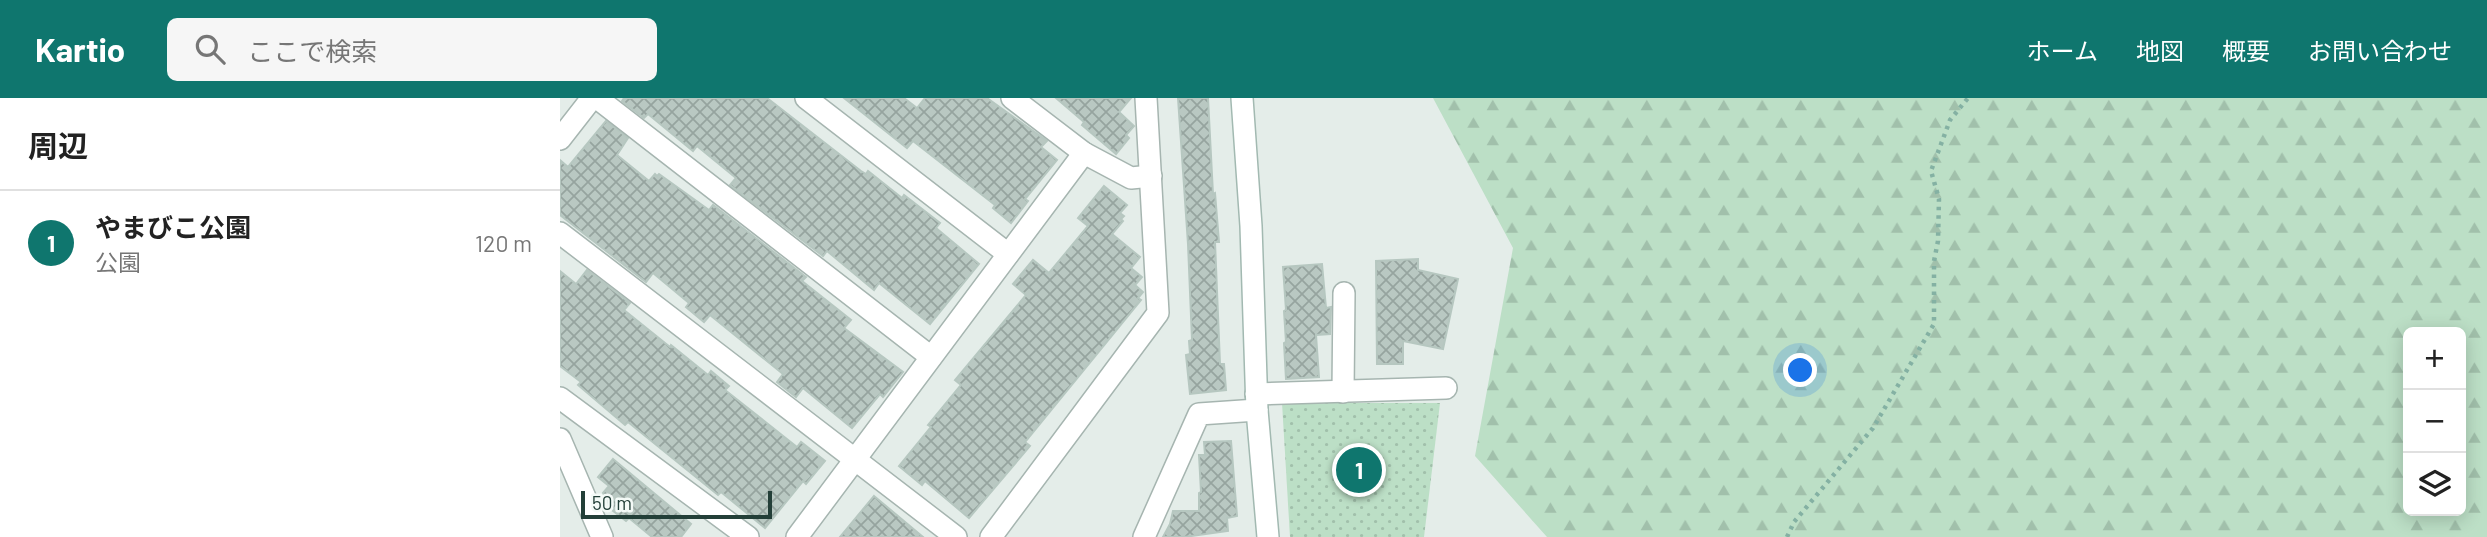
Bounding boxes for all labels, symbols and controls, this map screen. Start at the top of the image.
search box [167,18,657,81]
text: Kartio [35,29,125,69]
icon: search [191,30,229,68]
text: ここで検索 [247,35,377,66]
text: ホーム [2027,36,2098,65]
text: 地図 [2136,36,2184,65]
text: 概要 [2222,36,2270,65]
text: お問い合わせ [2308,36,2452,65]
text: 周辺 [28,127,88,163]
text: やまびこ公園 [95,211,251,242]
text: 1 [47,229,55,257]
text: 120 m [475,229,532,257]
text: 公園 [95,248,141,276]
map controls [2403,327,2466,516]
button: + [2403,327,2466,390]
your location [1783,353,1817,387]
button: − [2403,390,2466,453]
pin: 1 [1336,444,1382,496]
button: layers [2403,453,2466,516]
scale bar [581,488,772,520]
text: 50 m [592,491,632,514]

